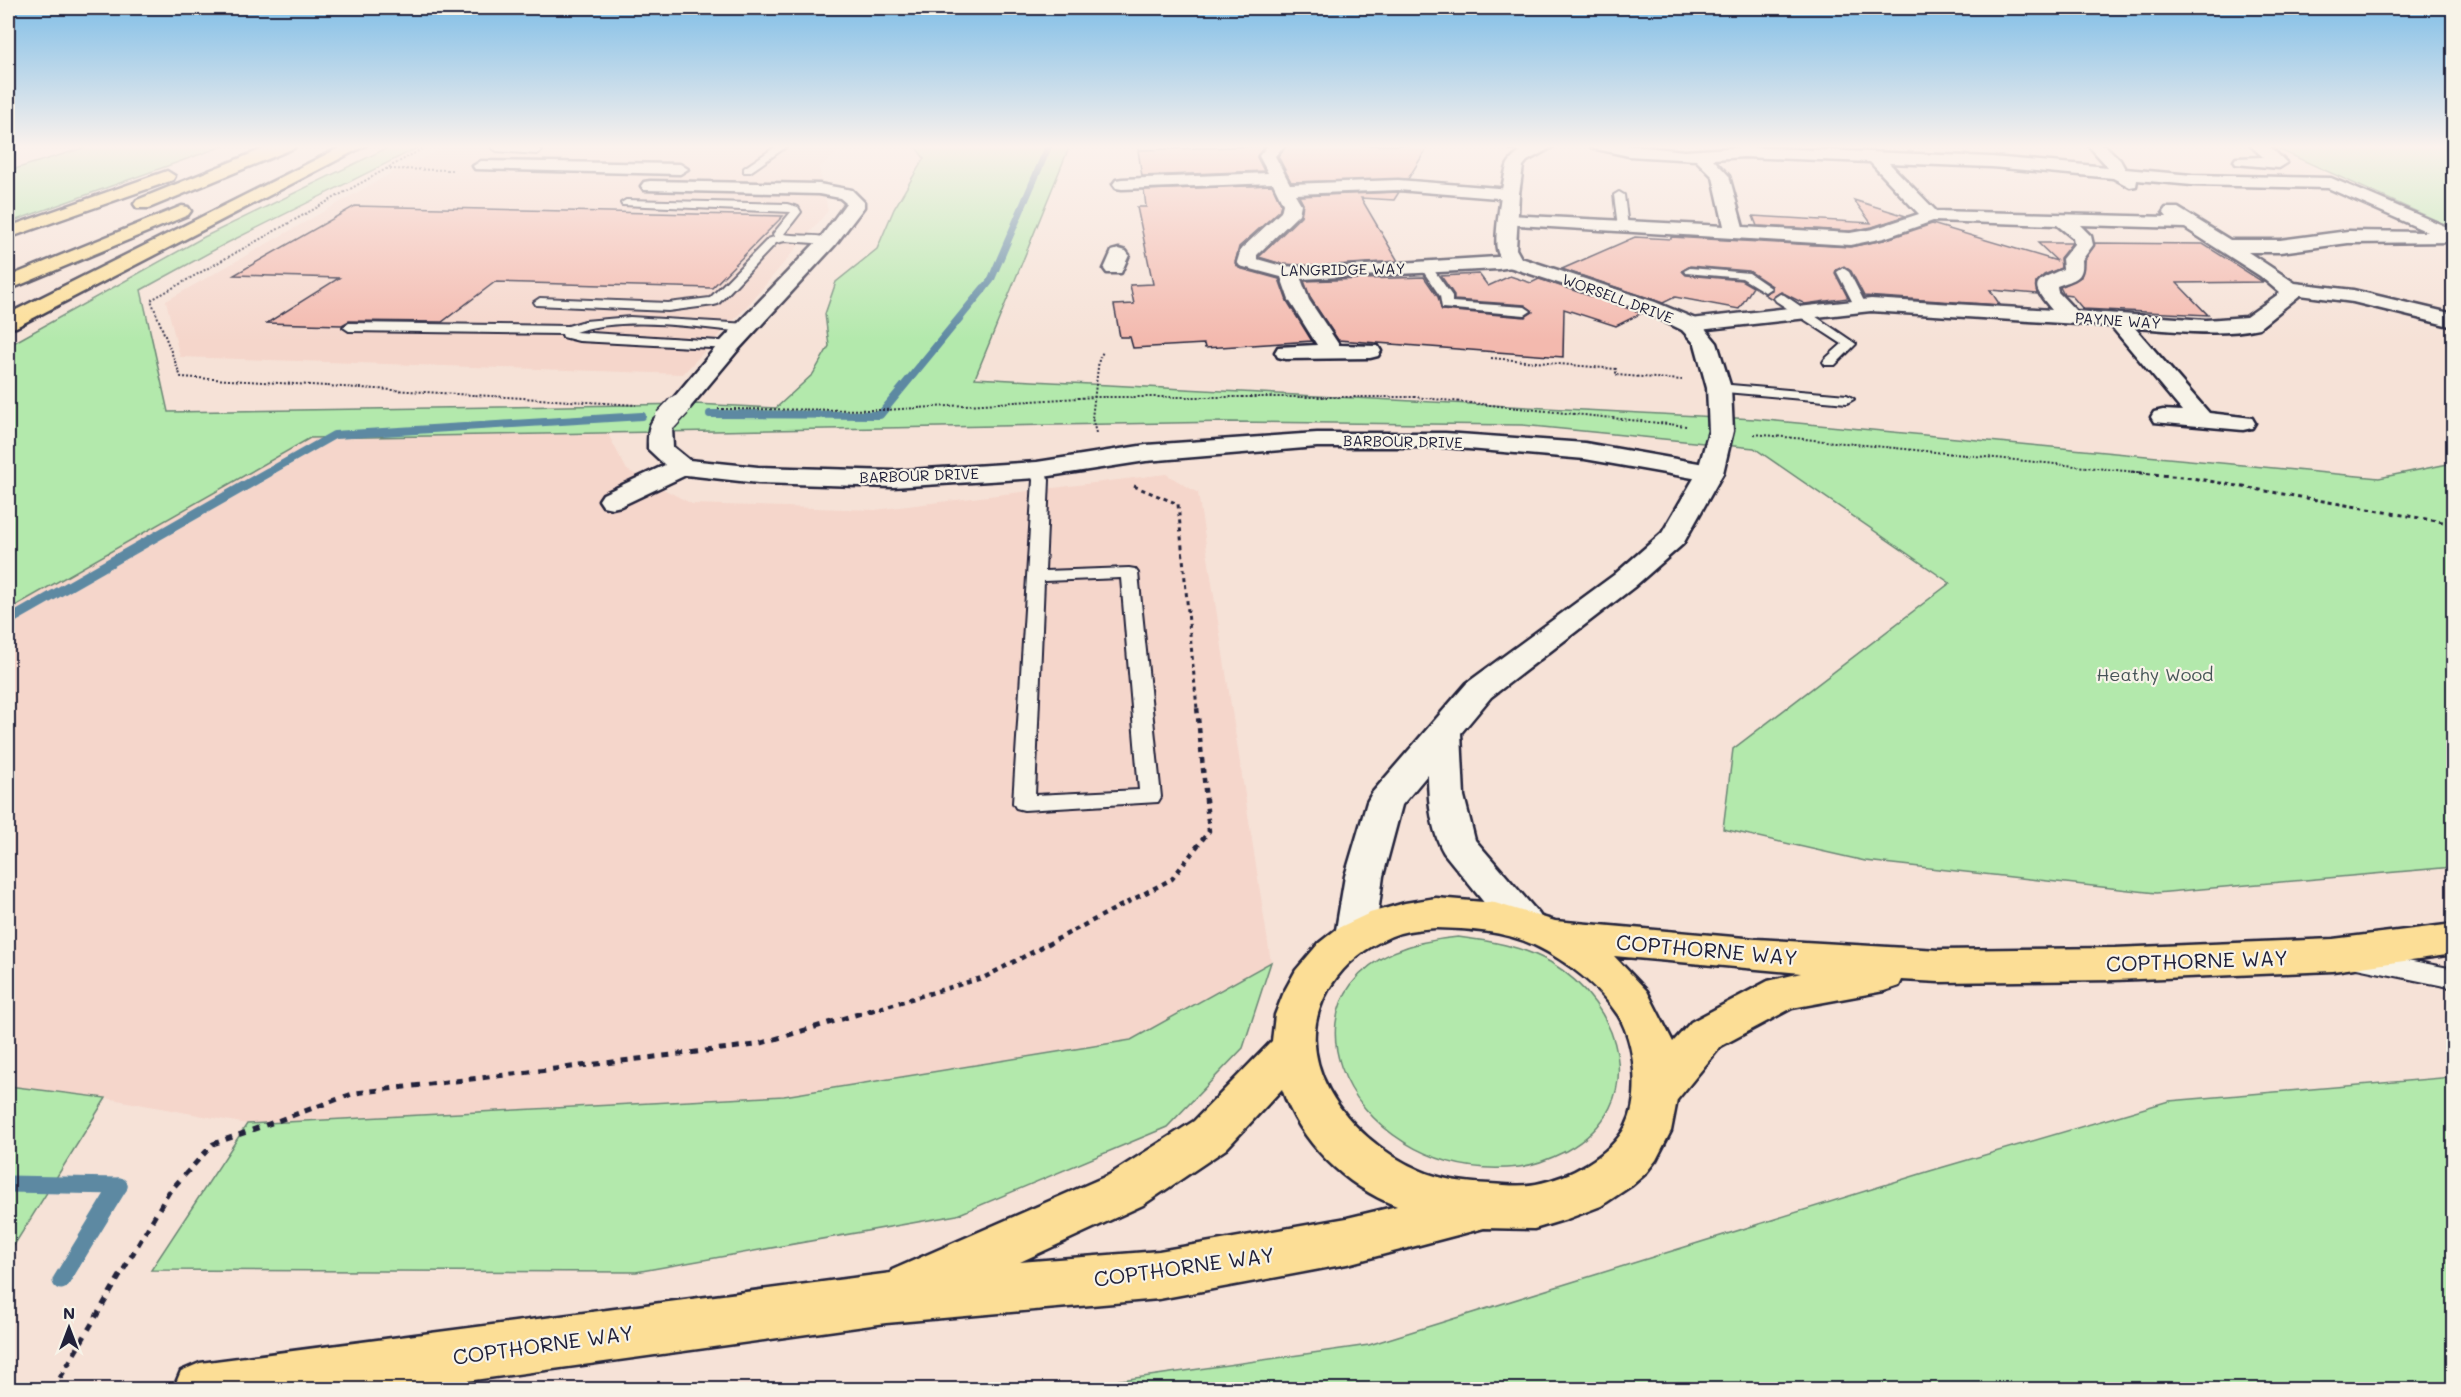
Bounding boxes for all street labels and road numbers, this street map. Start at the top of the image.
street label: LANGRIDGE WAY [1280,258,1406,280]
street label: WORSELL DRIVE [1560,269,1677,328]
street label: PAYNE WAY [2074,307,2162,333]
street label: BARBOUR DRIVE [1343,430,1463,452]
street label: BARBOUR DRIVE [859,463,980,487]
street label: COPTHORNE WAY [1615,928,1799,970]
street label: COPTHORNE WAY [2105,943,2289,977]
street label: COPTHORNE WAY [1092,1240,1276,1292]
street label: COPTHORNE WAY [451,1318,635,1370]

